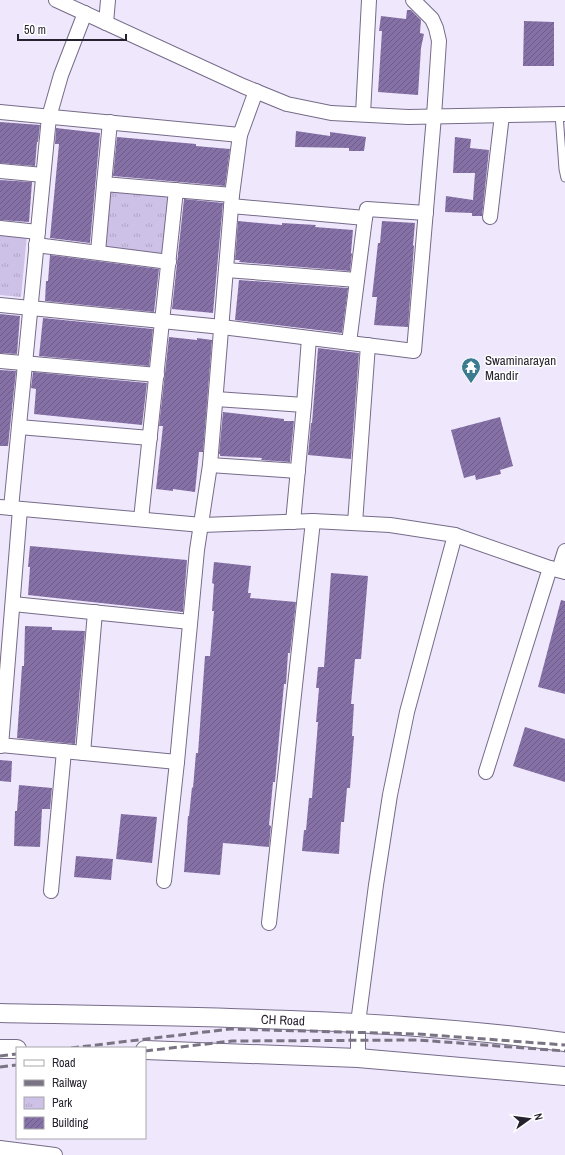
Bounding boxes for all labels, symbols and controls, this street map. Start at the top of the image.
scale bar [18,16,126,42]
text: 50 m [24,22,46,38]
place label: Swaminarayan Mandir [485,352,556,384]
temple icon: Swaminarayan Mandir [460,356,482,384]
street label: CH Road [261,1011,305,1030]
legend [16,1047,146,1139]
text: Road [52,1055,76,1071]
text: Railway [52,1075,87,1091]
text: Park [52,1095,72,1111]
north arrow [509,1099,549,1139]
text: N [531,1112,546,1121]
text: Building [52,1115,89,1131]

